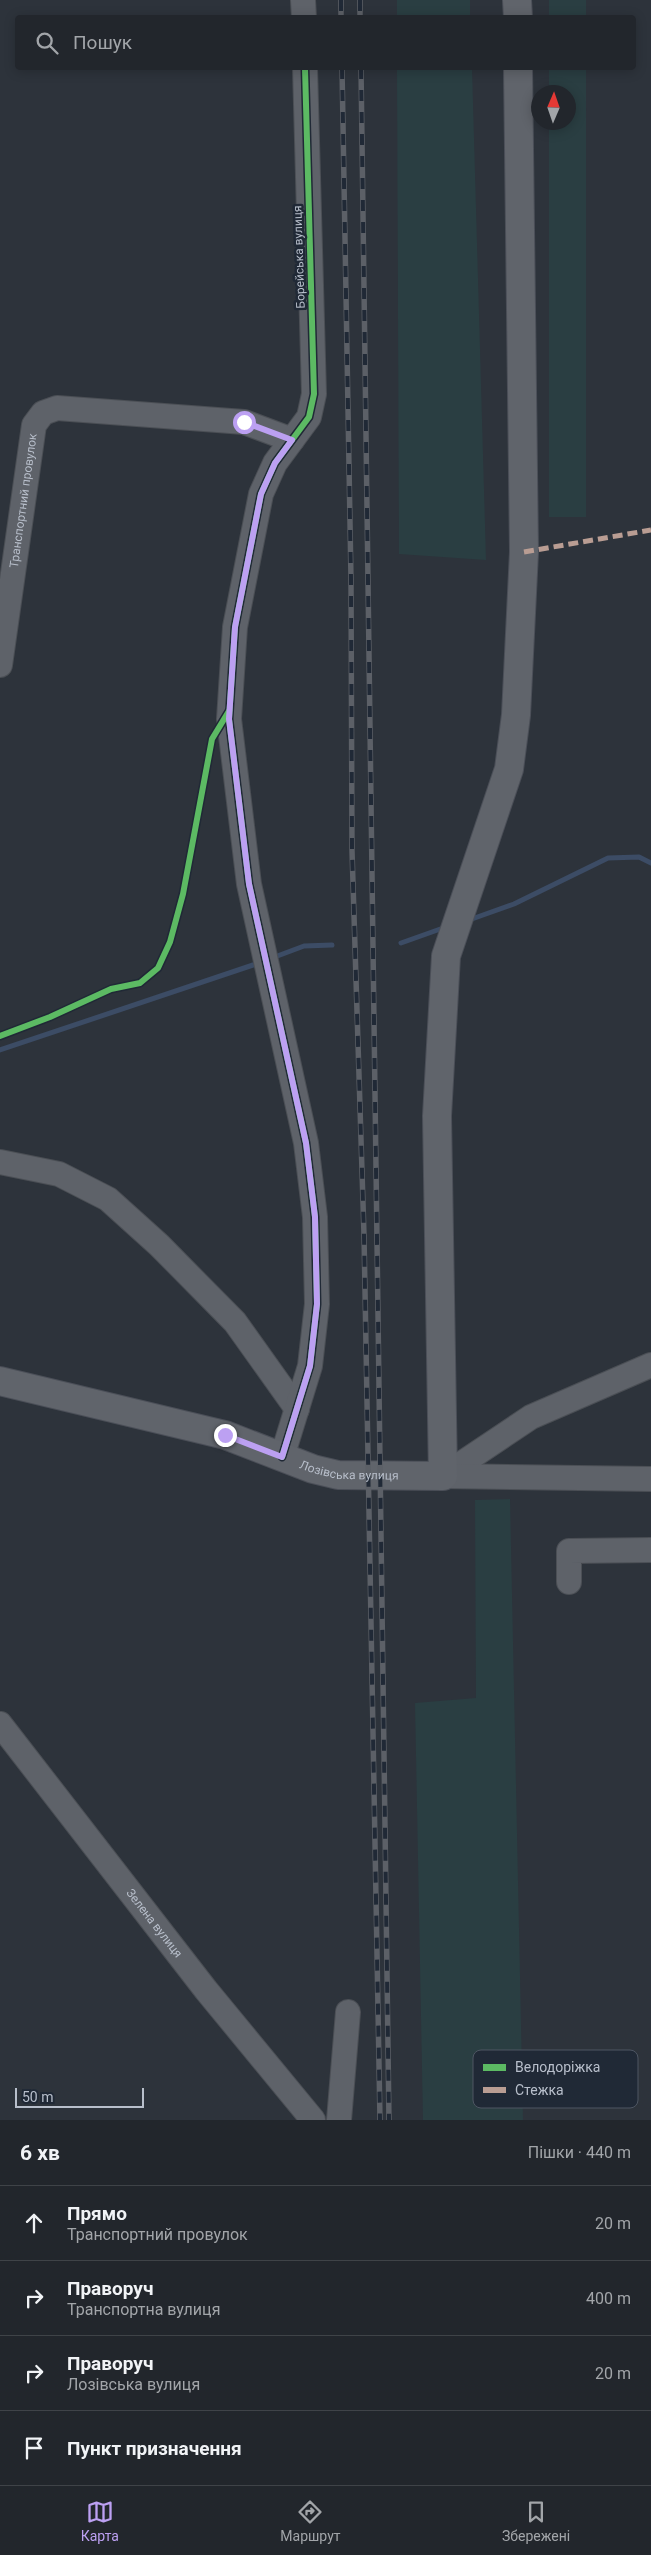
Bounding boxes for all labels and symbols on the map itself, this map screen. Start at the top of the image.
north arrow [531,85,576,130]
street label: Борейська вулиця [290,205,308,309]
route start [233,411,256,434]
street label: Транспортний провулок [7,432,40,569]
route end [214,1424,237,1447]
street label: Лозівська вулиця [298,1458,399,1483]
street label: Зелена вулиця [123,1886,185,1960]
legend [473,2050,638,2108]
text: Велодоріжка [515,2059,600,2075]
text: Стежка [515,2082,564,2098]
scale bar [15,2085,144,2108]

